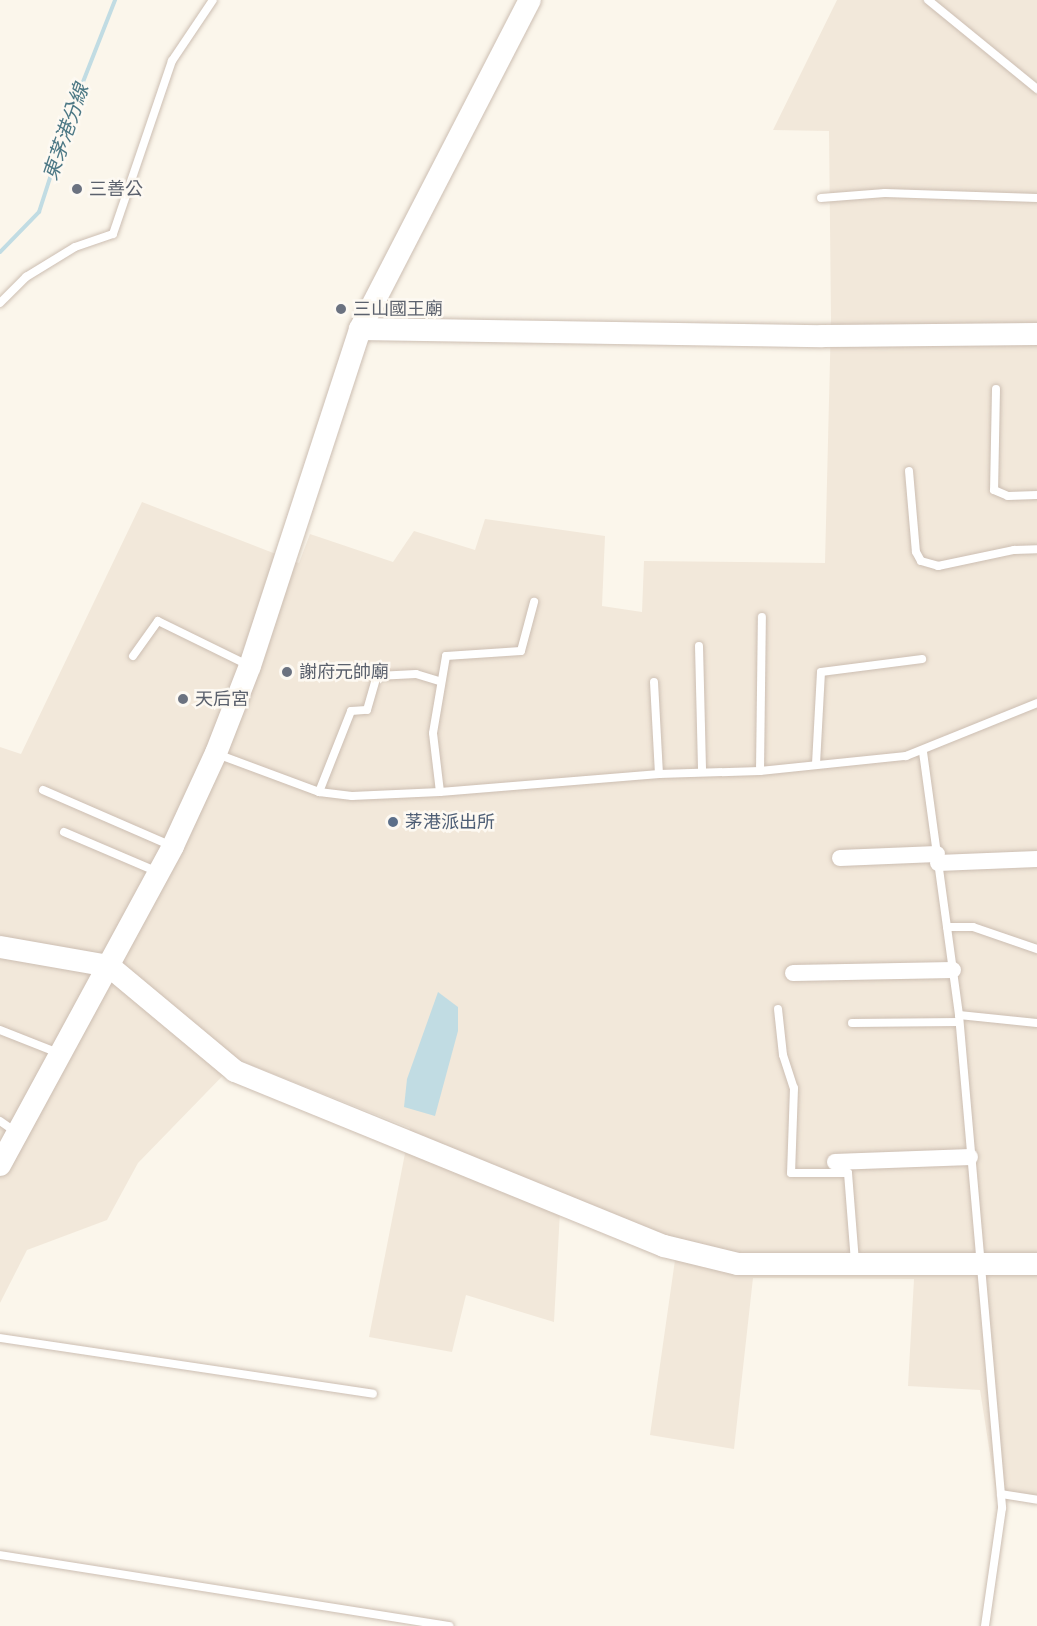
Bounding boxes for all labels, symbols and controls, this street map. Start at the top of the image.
water label: 東茅港分線 [38,81,94,183]
place label: 三善公 [89,178,143,200]
marker: 三善公 [70,182,84,196]
place label: 三山國王廟 [353,298,443,320]
marker: 三山國王廟 [334,302,348,316]
place label: 謝府元帥廟 [299,661,389,683]
marker: 謝府元帥廟 [280,665,294,679]
place label: 天后宮 [195,688,249,710]
marker: 天后宮 [176,692,190,706]
place label: 茅港派出所 [405,811,495,833]
marker: 茅港派出所 [386,815,400,829]

